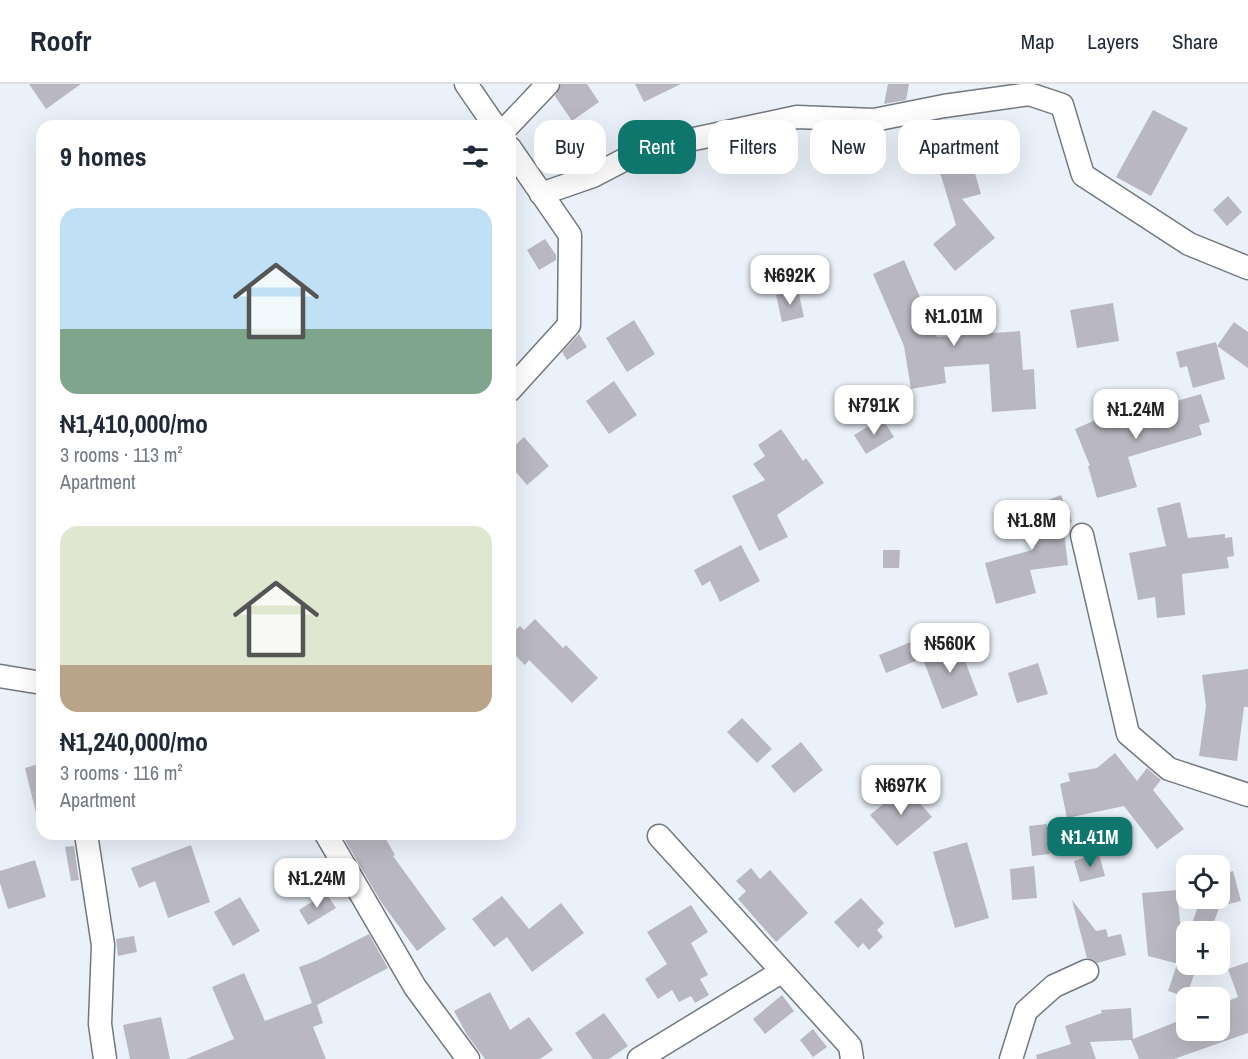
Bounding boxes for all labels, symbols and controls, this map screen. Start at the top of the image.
text: Roofr [30,22,91,60]
text: Map [1021,27,1054,56]
text: Layers [1087,27,1139,56]
text: Share [1172,27,1218,56]
chip: Buy [534,120,606,174]
chip: Rent [618,120,696,174]
chip: Filters [708,120,798,174]
chip: New [810,120,886,174]
chip: Apartment [898,120,1020,174]
text: 9 homes [60,139,147,174]
icon: filters [459,140,492,173]
icon: home [222,247,330,355]
pin: ₦692K [748,255,832,306]
text: ₦692K [764,261,816,288]
pin: ₦1.01M [905,296,1003,347]
text: ₦1.01M [925,302,983,329]
pin: ₦791K [832,385,916,436]
pin: ₦1.24M [1087,389,1185,440]
text: ₦791K [848,391,900,418]
text: ₦1.24M [1107,395,1165,422]
text: ₦1,410,000/mo [60,406,208,441]
text: 3 rooms · 113 m² [60,441,183,468]
text: Apartment [60,468,136,495]
pin: ₦1.8M [990,500,1074,551]
text: ₦1.8M [1008,506,1056,533]
icon: home [222,565,330,673]
pin: ₦560K [908,623,992,674]
text: ₦560K [924,629,976,656]
text: ₦1,240,000/mo [60,724,208,759]
text: 3 rooms · 116 m² [60,759,183,786]
pin: ₦697K [859,765,943,816]
text: ₦697K [875,771,927,798]
text: Apartment [60,786,136,813]
pin: ₦1.41M [1041,817,1139,868]
text: ₦1.41M [1061,823,1119,850]
map controls [1176,855,1230,1041]
button: locate [1176,855,1230,909]
pin: ₦1.24M [268,858,366,909]
text: ₦1.24M [288,864,346,891]
button: + [1176,921,1230,975]
button: − [1176,987,1230,1041]

